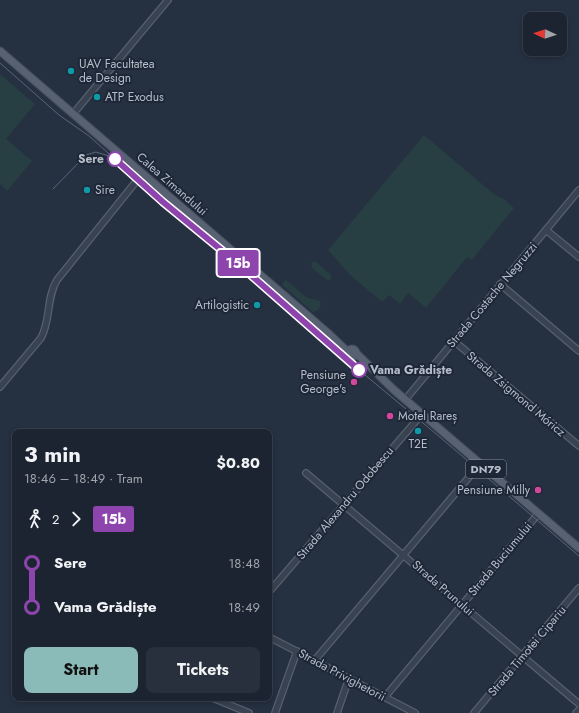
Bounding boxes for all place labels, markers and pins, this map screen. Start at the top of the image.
place label: UAV Facultatea de Design [79,55,155,87]
marker: UAV Facultatea de Design [66,66,76,76]
place label: ATP Exodus [105,88,164,106]
marker: ATP Exodus [92,92,102,102]
place label: Sere [78,150,104,168]
marker: Sere [107,151,123,167]
place label: Sire [95,181,115,199]
marker: Sire [82,185,92,195]
place label: Artilogistic [195,296,249,314]
marker: Artilogistic [252,300,262,310]
place label: Vama Grădiște [369,361,452,379]
marker: Vama Grădiște [351,362,367,378]
place label: Pensiune George's [300,366,346,398]
marker: Pensiune George's [349,377,359,387]
place label: Motel Rareș [398,407,457,425]
marker: Motel Rareș [385,411,395,421]
marker: T2E [413,426,423,436]
place label: T2E [408,435,428,453]
place label: Pensiune Milly [457,481,531,499]
marker: Pensiune Milly [533,485,543,495]

